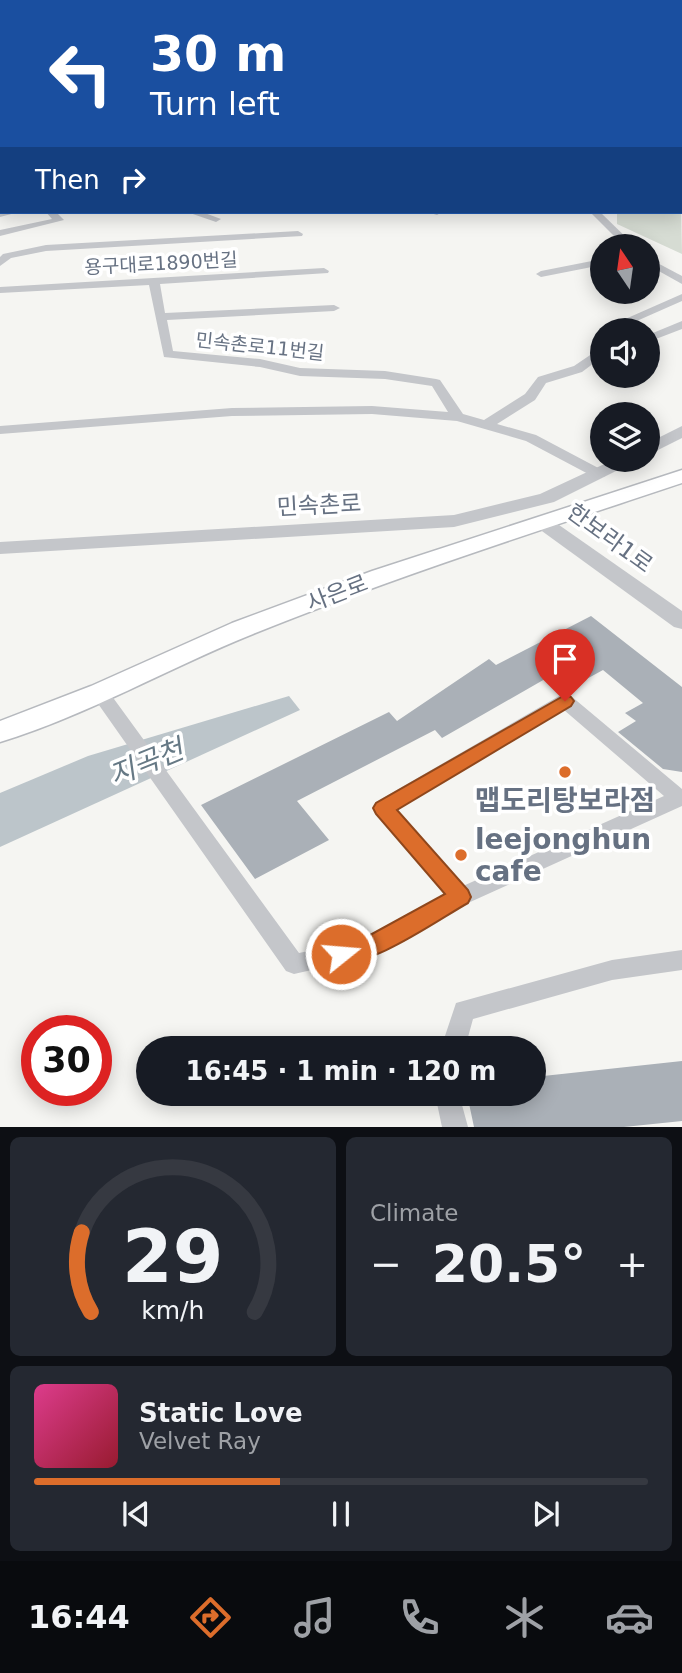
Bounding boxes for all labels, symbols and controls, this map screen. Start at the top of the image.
text: 30 m [150,26,286,83]
icon: left [35,28,126,119]
text: Turn left [150,85,280,123]
icon: right [114,161,152,199]
text: Then [35,165,100,195]
north arrow [590,234,660,304]
map controls [590,234,660,472]
street label: 용구대로1890번길 [84,248,238,278]
button: sound [590,318,660,388]
street label: 민속촌로11번길 [195,328,325,364]
button: layers [590,402,660,472]
street label: 민속촌로 [276,490,362,520]
street label: 한보라1로 [562,498,658,578]
street label: 사은로 [303,569,371,617]
pin [535,629,595,701]
icon: arrive [546,640,584,678]
water label: 지곡천 [104,731,191,792]
marker: 맵도리탕보라점 [557,764,573,780]
place label: 맵도리탕보라점 [475,784,655,817]
place label: leejonghun cafe [475,823,651,888]
marker: leejonghun cafe [453,847,469,863]
position arrow [304,917,378,991]
speed limit sign: 30 [21,1015,112,1106]
text: 16:45 · 1 min · 120 m [186,1056,496,1086]
text: Climate [370,1200,459,1226]
text: 29 [122,1215,224,1300]
text: 20.5° [432,1234,586,1294]
text: − [370,1242,402,1286]
text: + [616,1242,648,1286]
text: km/h [141,1296,205,1325]
text: Static Love [139,1398,303,1428]
text: Velvet Ray [139,1428,261,1454]
icon: previous [117,1495,155,1533]
icon: pause [322,1495,360,1533]
icon: next [527,1495,565,1533]
icon: directions [186,1593,235,1642]
icon: music [290,1593,339,1642]
icon: phone [395,1593,444,1642]
icon: climate [500,1593,549,1642]
icon: car [605,1593,654,1642]
text: 16:44 [28,1598,130,1636]

